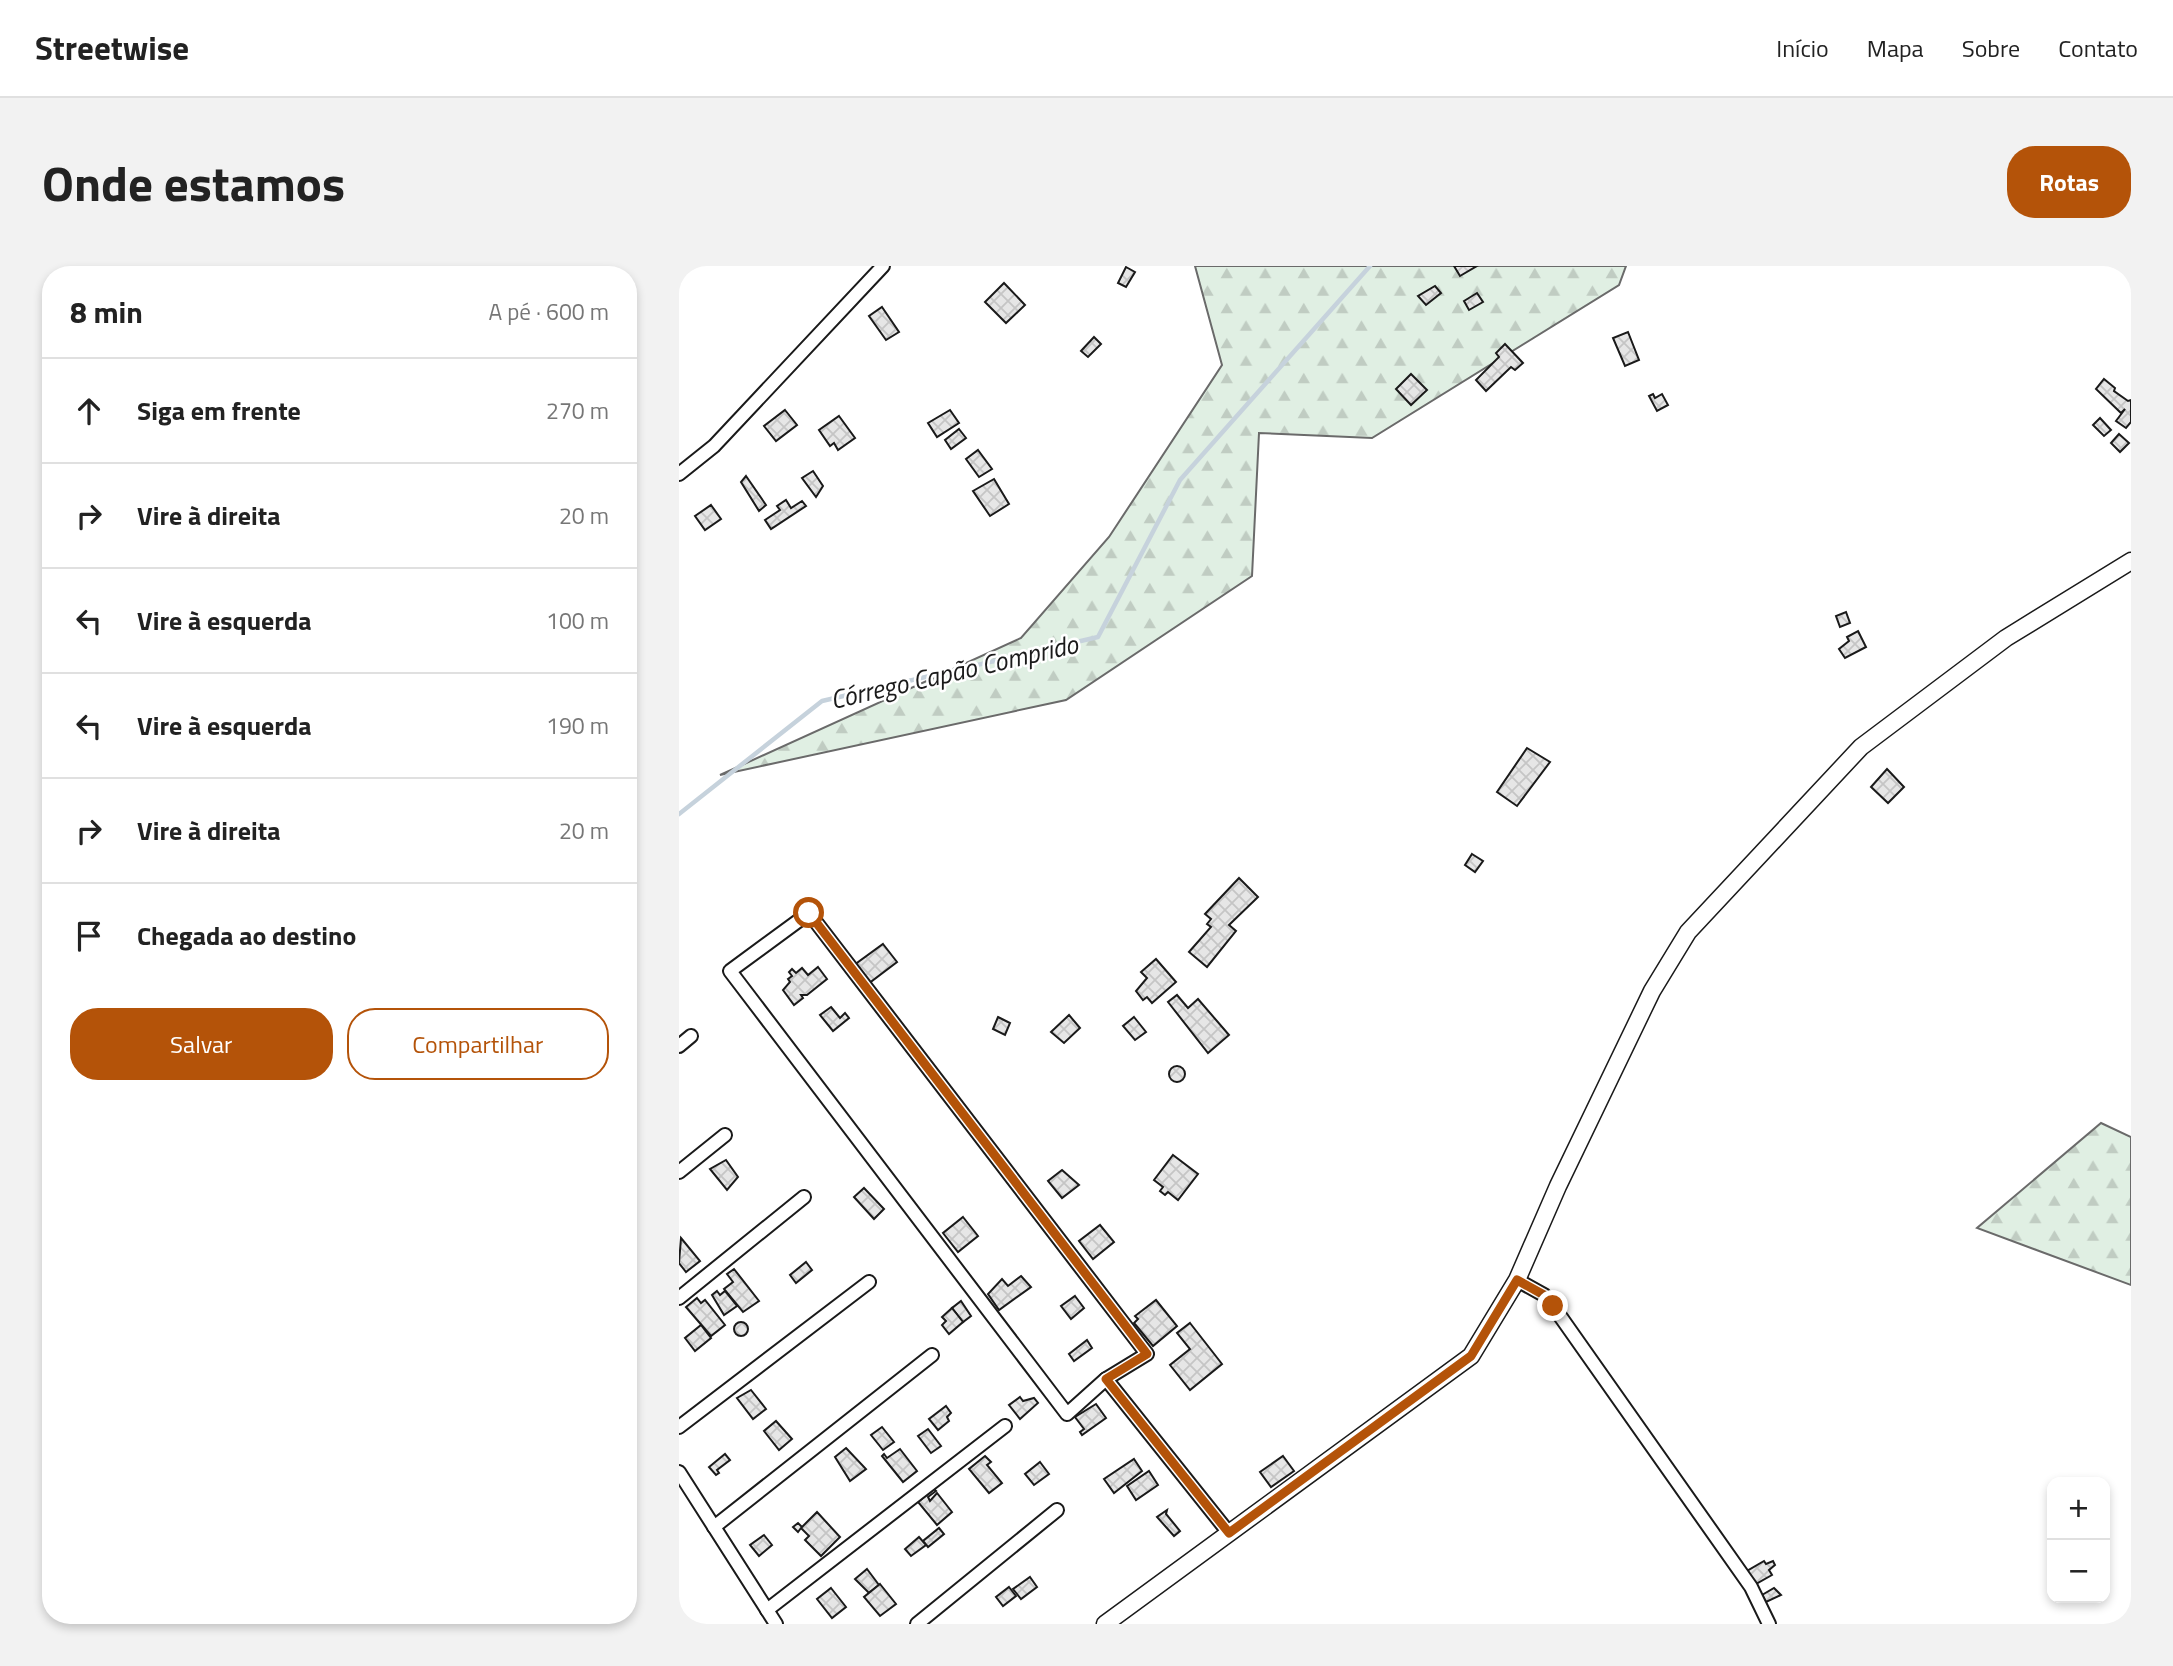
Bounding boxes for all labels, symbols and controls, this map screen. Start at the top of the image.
text: Streetwise [35,23,189,73]
text: Início [1776,30,1829,66]
text: Mapa [1867,30,1924,66]
text: Sobre [1962,30,2020,66]
text: Contato [2058,30,2138,66]
text: Onde estamos [42,145,345,220]
button: Rotas [2007,146,2131,218]
text: 8 min [70,289,143,335]
text: A pé · 600 m [488,294,609,329]
text: Siga em frente [137,391,301,430]
icon: ahead [70,392,108,430]
text: 270 m [546,393,609,428]
text: Vire à direita [137,496,280,535]
icon: right [70,497,108,535]
text: 20 m [559,498,609,533]
text: Vire à esquerda [137,601,312,640]
icon: left [70,602,108,640]
text: 100 m [546,603,609,638]
water label: Córrego Capão Comprido [826,624,1083,719]
text: Vire à esquerda [137,706,312,745]
icon: left [70,707,108,745]
text: 190 m [546,708,609,743]
text: Vire à direita [137,811,280,850]
icon: right [70,812,108,850]
text: 20 m [559,813,609,848]
route start [793,897,824,928]
text: Chegada ao destino [137,916,356,955]
icon: arrive [70,917,108,955]
button: Salvar [70,1008,333,1080]
button: Compartilhar [347,1008,609,1080]
route end [1537,1290,1568,1321]
map controls [2047,1477,2110,1603]
button: + [2047,1477,2110,1540]
button: − [2047,1540,2110,1603]

